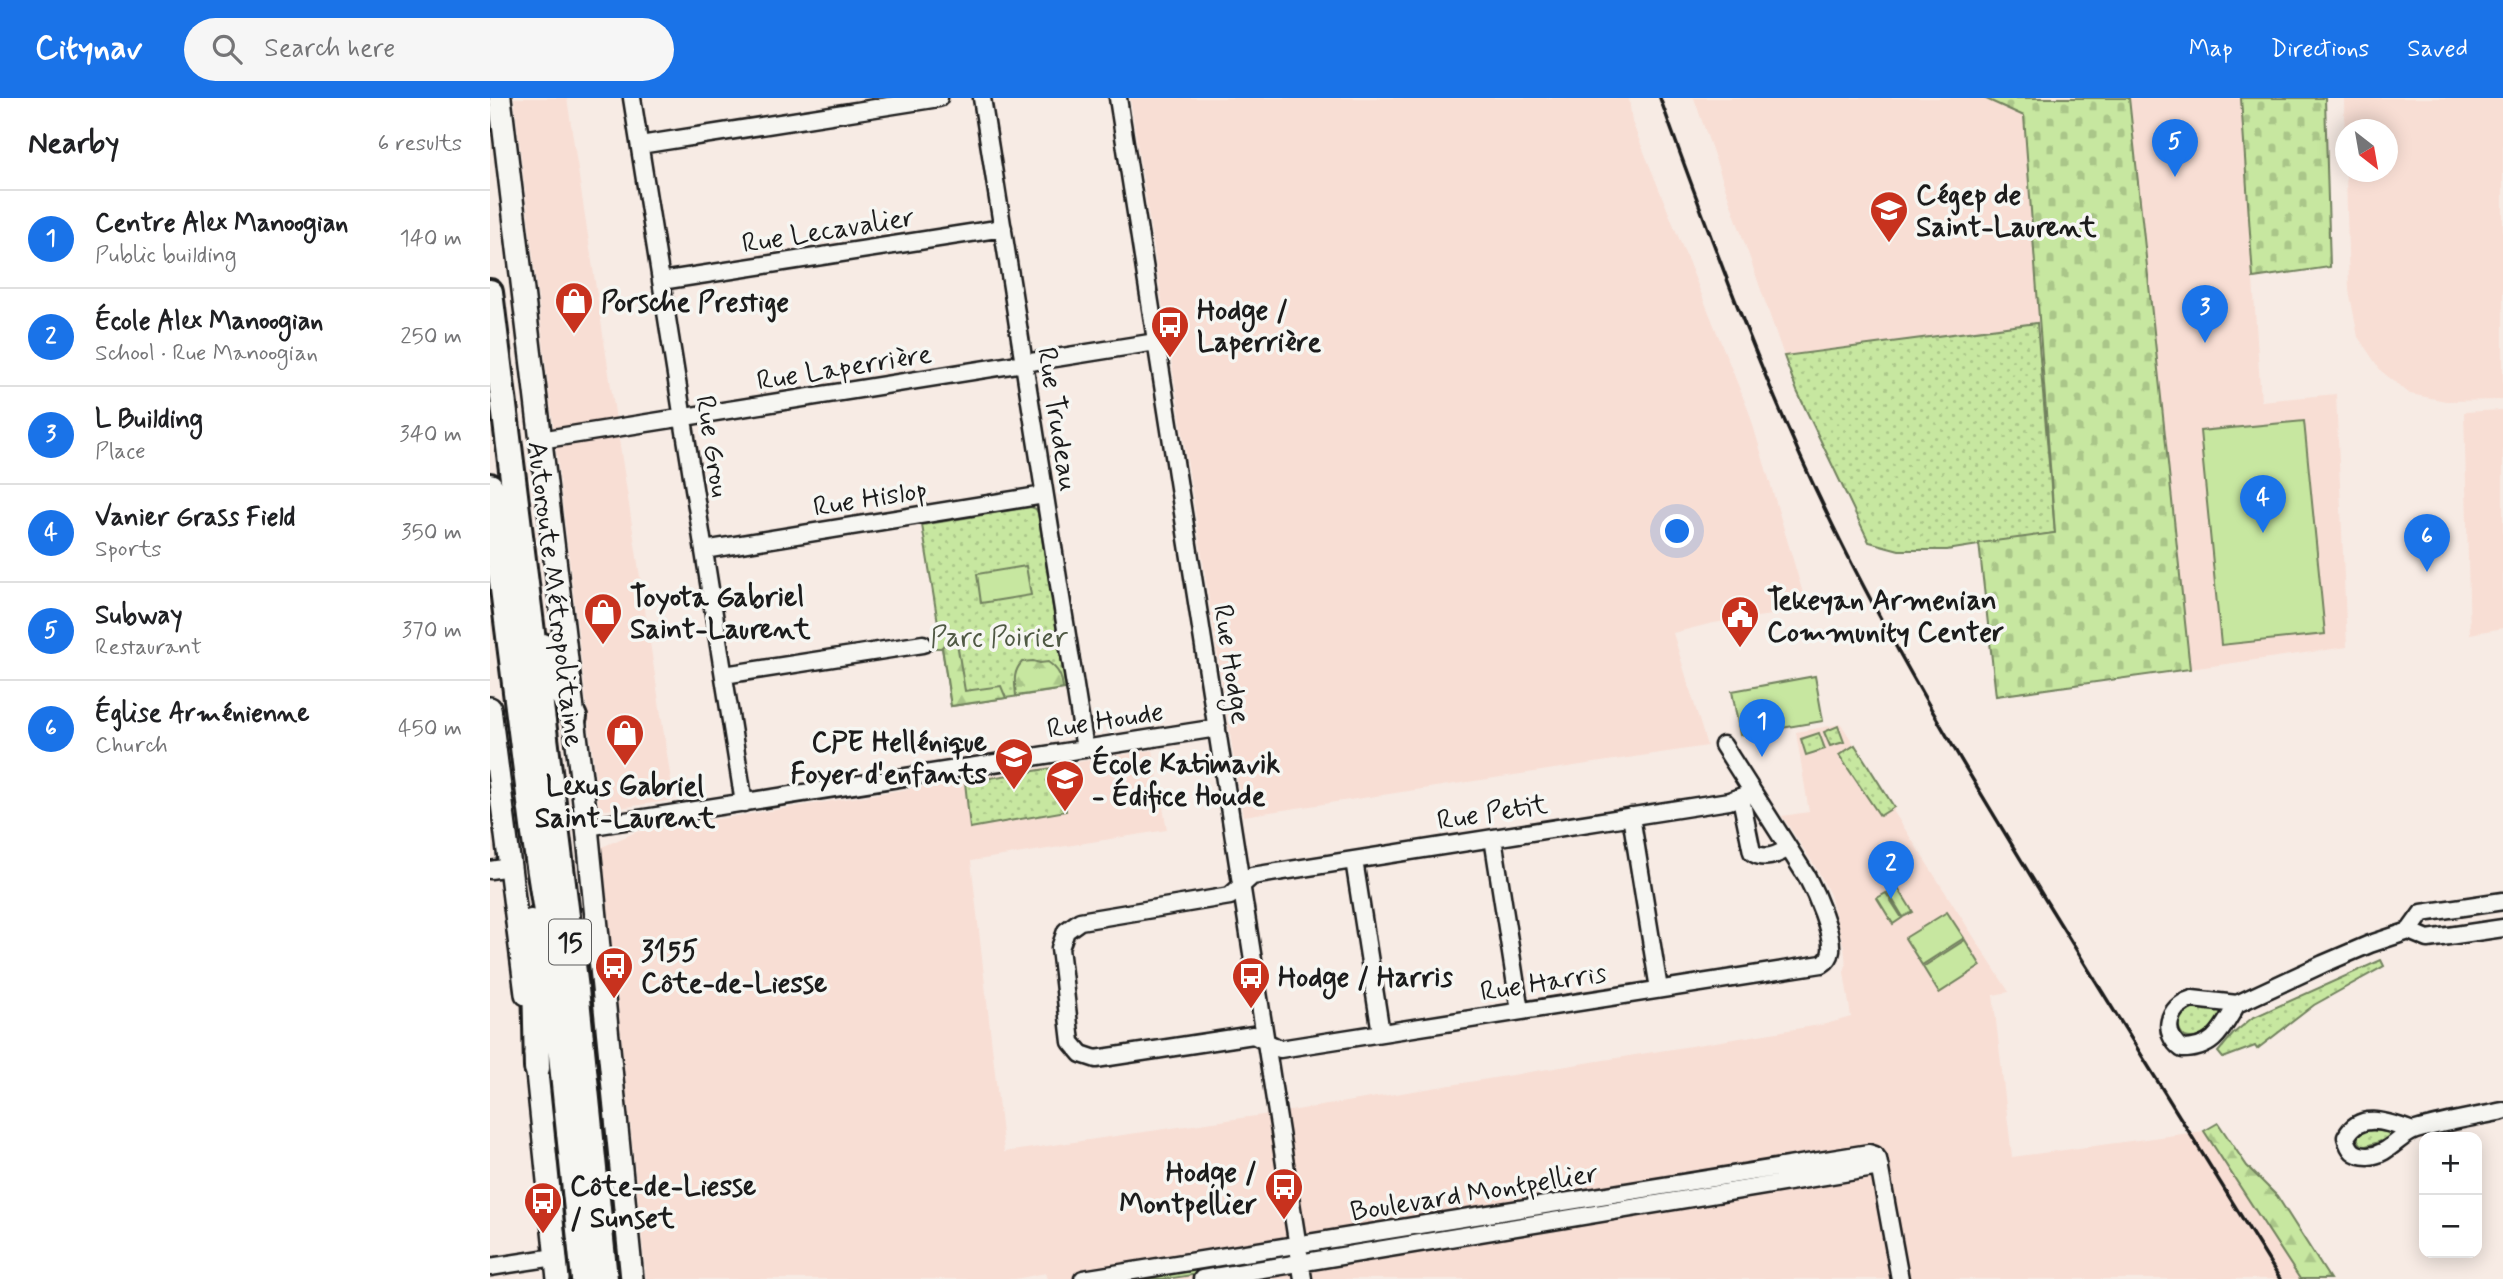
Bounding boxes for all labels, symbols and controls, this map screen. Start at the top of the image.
search box [184,18,674,81]
text: Citynav [35,27,142,71]
icon: search [208,30,246,68]
text: Search here [264,32,395,66]
text: Map [2189,34,2233,65]
text: Directions [2271,34,2369,65]
text: Saved [2407,34,2468,65]
pin: 5 [2152,119,2198,177]
north arrow [2335,119,2398,182]
text: Nearby [28,124,119,163]
text: 6 results [378,129,462,159]
place label: Cégep de Saint-Laurent [1916,178,2097,247]
school or university icon: Cégep de Saint-Laurent [1868,189,1910,244]
street label: Rue Lecavalier [739,200,917,263]
text: Centre Alex Manoogian [95,207,348,241]
text: 1 [46,224,56,254]
text: 140 m [399,224,462,254]
text: Public building [95,241,237,271]
shop icon: Porsche Prestige [553,280,595,335]
place label: Porsche Prestige [601,285,789,323]
pin: 3 [2182,285,2228,343]
place label: Hodge / Laperrière [1197,293,1321,362]
bus stop icon: Hodge / Laperrière [1149,304,1191,359]
text: École Alex Manoogian [95,305,323,339]
text: 2 [45,322,57,352]
text: 250 m [400,322,462,352]
street label: Rue Laperrière [754,336,935,401]
text: School · Rue Manoogian [95,339,318,369]
street label: Rue Trudeau [1027,345,1086,494]
street label: Rue Grou [685,393,738,500]
text: L Building [95,403,203,437]
text: 3 [46,420,56,450]
text: 340 m [399,420,462,450]
text: Place [95,437,146,467]
street label: Autoroute Métropolitaine [517,439,592,749]
street label: Rue Hislop [811,472,930,527]
pin: 4 [2240,475,2286,533]
text: Vanier Grass Field [95,501,296,535]
your location [1660,514,1694,548]
pin: 6 [2404,514,2450,572]
text: 4 [44,518,58,548]
text: 350 m [401,518,462,548]
text: Sports [95,535,162,565]
place label: Toyota Gabriel Saint-Laurent [630,580,811,649]
place label: Tekeyan Armenian Community Center [1767,583,2004,652]
shop icon: Toyota Gabriel Saint-Laurent [582,591,624,646]
public building icon: Tekeyan Armenian Community Center [1719,594,1761,649]
text: Subway [95,599,183,633]
street label: Rue Hodge [1201,602,1258,727]
text: 5 [44,616,58,646]
text: 370 m [402,616,462,646]
park label: Parc Poirier [930,620,1069,657]
text: Restaurant [95,633,202,663]
street label: Rue Houde [1044,694,1166,749]
text: Église Arménienne [95,697,309,731]
pin: 1 [1739,699,1785,757]
shop icon: Lexus Gabriel Saint-Laurent [604,712,646,767]
text: 6 [45,714,57,744]
text: 450 m [398,714,462,744]
place label: CPE Hellénique Foyer d'enfants [791,725,987,794]
text: Church [95,731,168,761]
school or university icon: CPE Hellénique Foyer d'enfants [993,736,1035,791]
place label: École Katimavik - Édifice Houde [1092,745,1280,816]
school or university icon: École Katimavik - Édifice Houde [1044,758,1086,813]
place label: Lexus Gabriel Saint-Laurent [535,769,716,838]
street label: Rue Petit [1434,786,1551,840]
pin: 2 [1868,841,1914,899]
road number: 15 [549,920,591,964]
place label: 3155 Côte-de-Liesse [641,934,827,1003]
bus stop icon: 3155 Côte-de-Liesse [593,945,635,1000]
bus stop icon: Hodge / Harris [1230,955,1272,1010]
street label: Rue Harris [1478,955,1609,1012]
place label: Hodge / Harris [1278,960,1454,1000]
map controls [2419,1132,2482,1258]
button: + [2419,1132,2482,1195]
place label: Hodge / Montpellier [1119,1155,1257,1224]
street label: Boulevard Montpellier [1348,1156,1601,1231]
bus stop icon: Hodge / Montpellier [1263,1166,1305,1221]
place label: Côte-de-Liesse / Sunset [570,1169,756,1238]
bus stop icon: Côte-de-Liesse / Sunset [522,1180,564,1235]
button: − [2419,1195,2482,1258]

